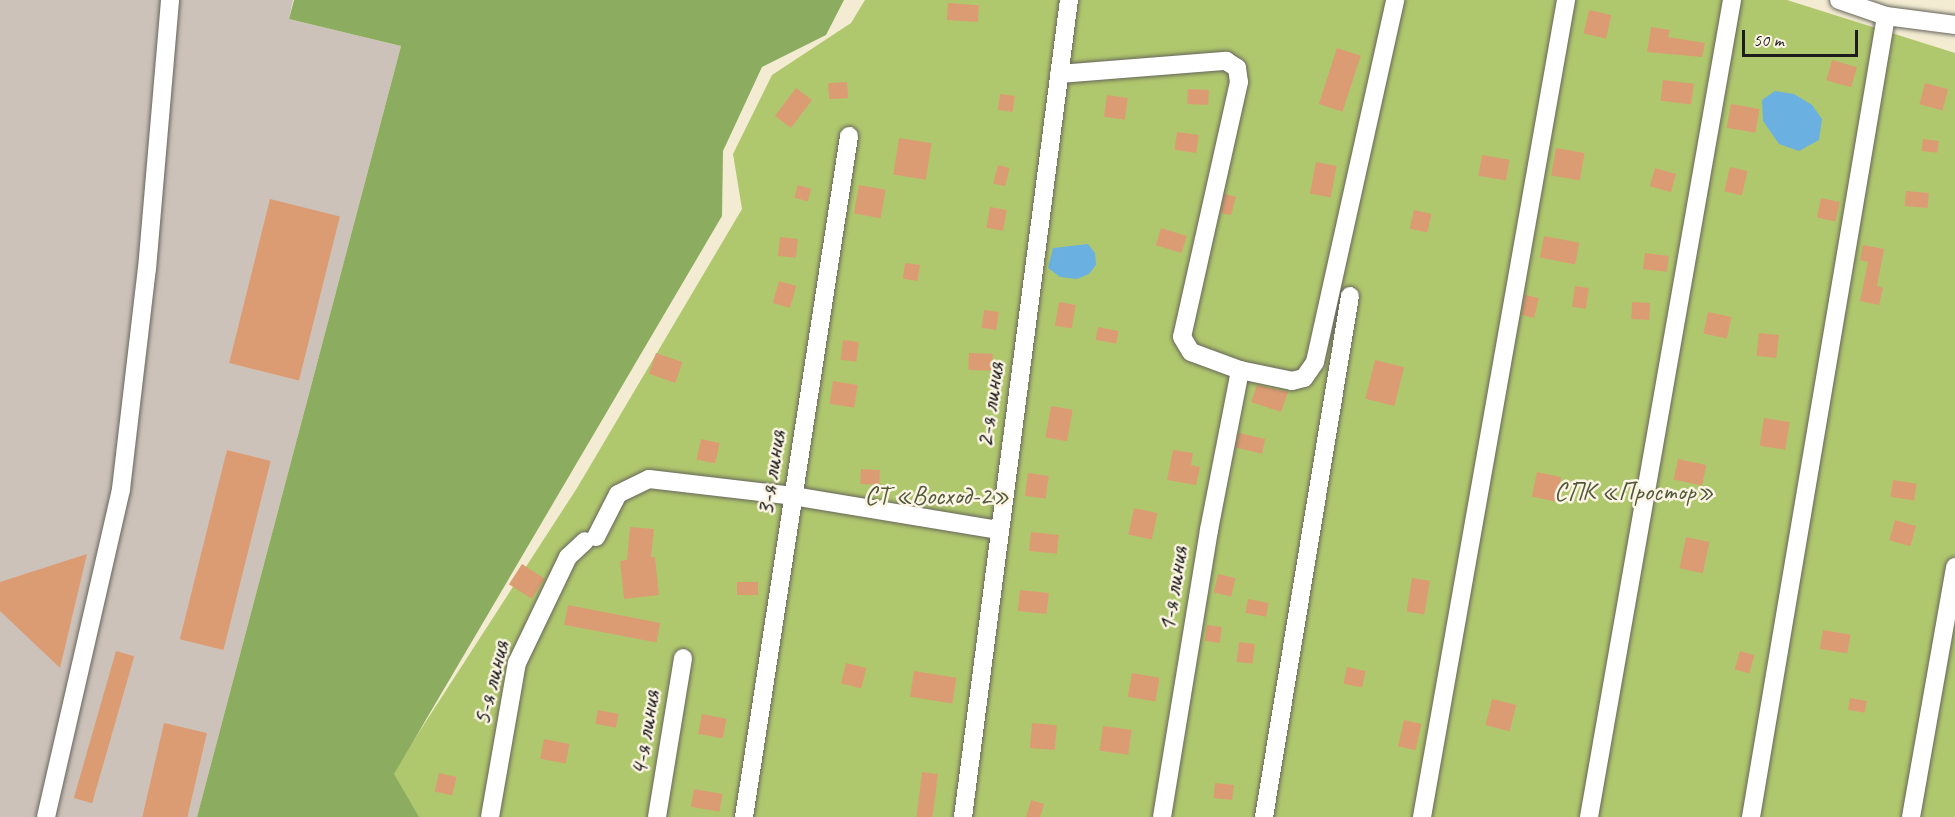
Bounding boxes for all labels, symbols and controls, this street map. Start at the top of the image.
scale bar [1745,18,1860,56]
text: 50 m [1753,29,1784,51]
street label: 2-я линия [969,360,1011,450]
street label: 3-я линия [749,428,793,518]
park label: СПК «Простор» [1554,476,1714,508]
park label: СТ «Восход-2» [865,480,1009,512]
street label: 1-я линия [1151,544,1195,634]
street label: 5-я линия [466,638,516,728]
street label: 4-я линия [623,688,667,778]

